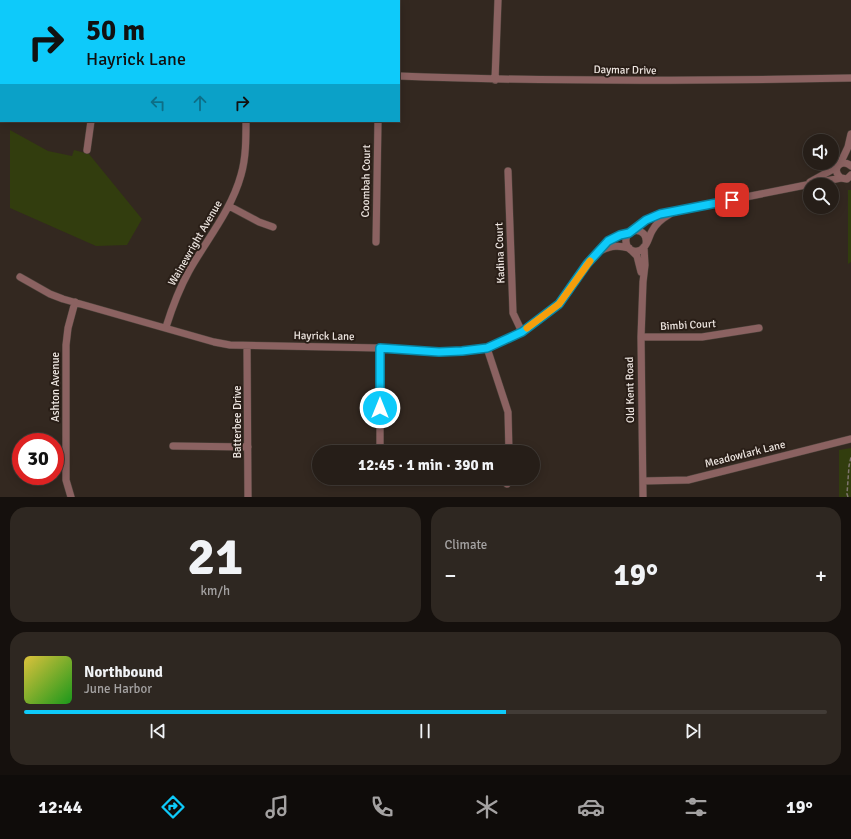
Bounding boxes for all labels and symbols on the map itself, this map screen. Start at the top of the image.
street label: Daymar Drive [593,63,657,77]
street label: Coombah Court [359,144,373,218]
pin [715,183,749,217]
street label: Wainewright Avenue [165,198,225,288]
street label: Kadina Court [492,222,508,284]
street label: Bimbi Court [660,317,716,333]
street label: Hayrick Lane [293,329,355,343]
street label: Ashton Avenue [49,352,62,422]
street label: Old Kent Road [623,357,637,423]
street label: Batterbee Drive [231,385,244,459]
position arrow [359,387,401,429]
speed limit sign: 30 [12,433,64,485]
street label: Meadowlark Lane [703,438,787,470]

